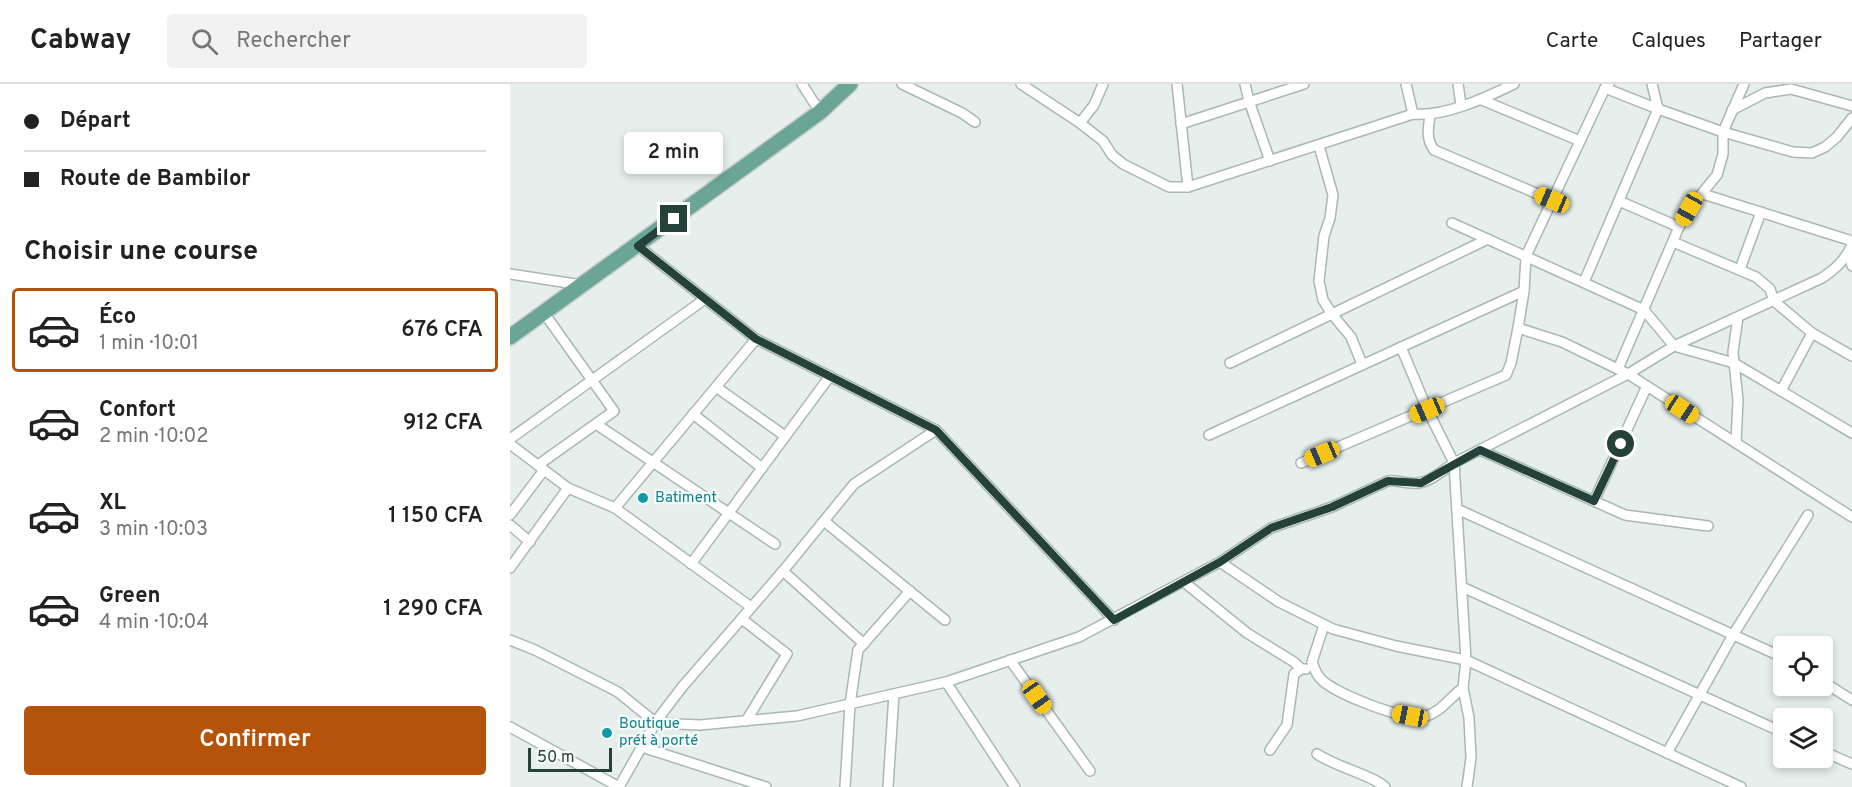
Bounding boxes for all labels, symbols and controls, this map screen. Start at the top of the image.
search box [167,14,587,68]
text: Cabway [30,23,131,59]
icon: search [188,25,221,58]
text: Rechercher [236,28,351,55]
text: Carte [1546,28,1598,55]
text: Calques [1631,28,1706,55]
text: Partager [1739,28,1822,55]
text: Départ [60,108,131,135]
callout: 2 min [624,132,723,174]
text: 2 min [648,140,699,166]
text: Route de Bambilor [60,166,250,193]
car [1532,185,1572,215]
car [1672,189,1706,229]
route end [660,205,687,232]
text: Choisir une course [24,235,258,269]
icon: car [27,303,81,357]
text: Éco [99,304,136,331]
text: 676 CFA [401,317,483,344]
text: 1 min · 10:01 [99,331,199,357]
car [1662,392,1702,426]
car [1407,395,1447,425]
icon: car [27,396,81,450]
text: Confort [99,397,176,424]
text: 912 CFA [403,410,483,437]
text: 2 min · 10:02 [99,424,209,450]
route start [1607,430,1634,457]
car [1302,439,1342,469]
icon: car [27,489,81,543]
place label: Batiment [655,489,717,508]
text: XL [99,490,126,517]
marker: Batiment [636,491,650,505]
text: 1 150 CFA [388,503,483,530]
text: 3 min · 10:03 [99,517,208,543]
icon: car [27,582,81,636]
text: Green [99,583,161,610]
text: 1 290 CFA [383,596,483,623]
text: 4 min · 10:04 [99,610,209,636]
map controls [1773,636,1833,768]
button: locate [1773,636,1833,696]
car [1019,677,1055,717]
car [1391,704,1429,728]
button: Confirmer [24,706,486,775]
button: layers [1773,708,1833,768]
place label: Boutique prét à porté [619,715,698,751]
marker: Boutique prét à porté [600,726,614,740]
scale bar [528,745,612,772]
text: 50 m [537,748,575,768]

